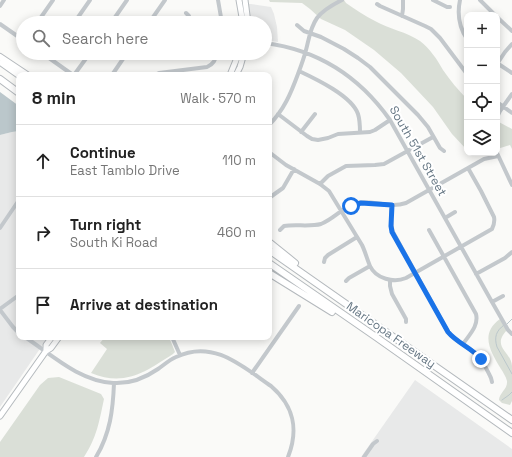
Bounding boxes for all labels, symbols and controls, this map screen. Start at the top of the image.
map controls [464,12,500,156]
button: + [464,12,500,48]
search box [16,16,272,60]
icon: search [30,27,52,49]
text: Search here [62,29,148,48]
button: − [464,48,500,84]
button: locate [464,84,500,120]
text: 8 min [32,87,76,109]
text: Walk · 570 m [180,90,256,107]
street label: South 51st Street [386,103,450,199]
button: layers [464,120,500,156]
text: Continue [70,143,136,162]
icon: ahead [32,150,54,172]
text: 110 m [222,152,256,169]
text: East Tamblo Drive [70,162,180,179]
route start [342,197,360,215]
text: Turn right [70,215,141,234]
icon: right [32,222,54,244]
text: 460 m [217,224,256,241]
text: South Ki Road [70,234,158,251]
icon: arrive [32,294,54,316]
text: Arrive at destination [70,295,218,314]
street label: Maricopa Freeway [343,298,439,372]
route end [472,350,490,368]

